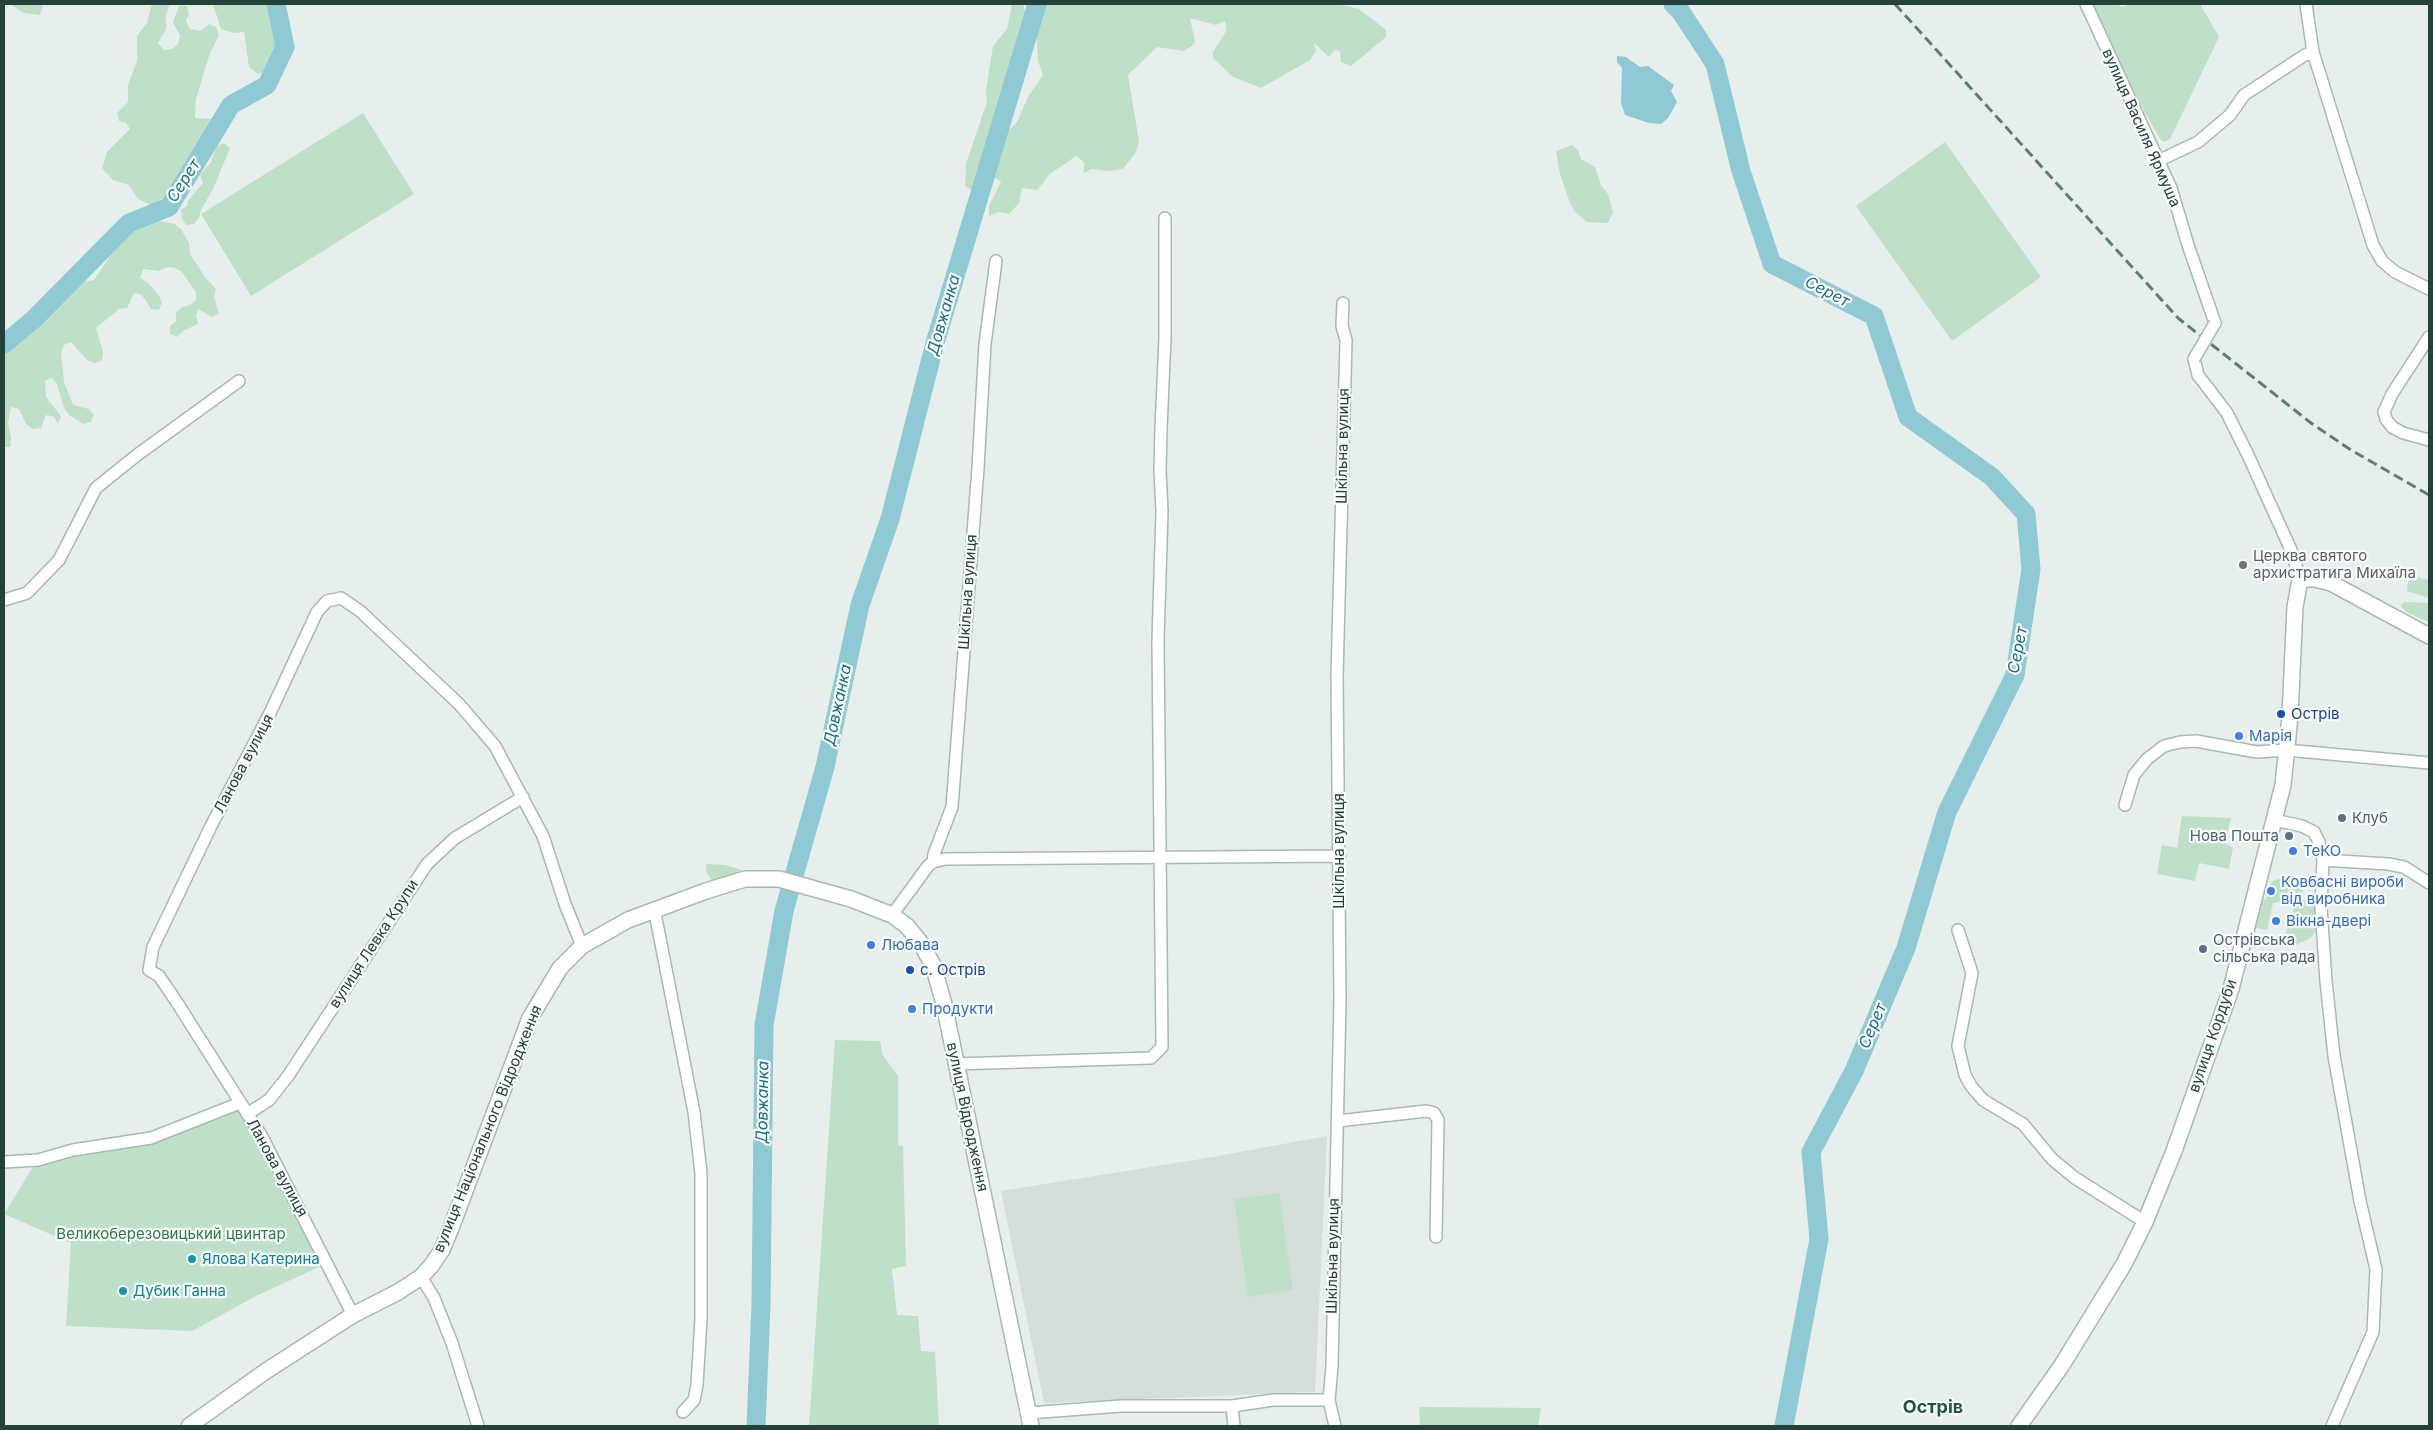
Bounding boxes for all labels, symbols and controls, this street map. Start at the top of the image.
street label: вулиця Василя Ярмуша [2098,46,2184,210]
water label: Серет [163,156,205,206]
water label: Довжанка [923,273,965,357]
water label: Серет [1802,273,1852,311]
street label: Шкільна вулиця [1333,388,1353,504]
street label: Шкільна вулиця [955,534,981,650]
place label: Церква святого архистратига Михаїла [2253,547,2416,582]
marker: Церква святого архистратига Михаїла [2237,559,2249,571]
water label: Серет [2004,625,2032,675]
water label: Довжанка [820,663,856,747]
place label: Острів [2291,705,2340,723]
marker: Острів [2275,708,2287,720]
street label: Ланова вулиця [210,711,278,817]
place label: Марія [2249,727,2292,745]
marker: Марія [2233,730,2245,742]
street label: Шкільна вулиця [1330,793,1348,909]
place label: Клуб [2352,809,2388,827]
marker: Клуб [2336,812,2348,824]
place label: Нова Пошта [2190,827,2279,845]
marker: Нова Пошта [2283,830,2295,842]
place label: ТеКО [2303,842,2341,860]
marker: ТеКО [2287,845,2299,857]
place label: Ковбасні вироби від виробника [2281,873,2404,908]
street label: вулиця Левка Крупи [326,876,422,1012]
marker: Ковбасні вироби від виробника [2265,885,2277,897]
place label: Вікна-двері [2286,912,2371,930]
marker: Вікна-двері [2270,915,2282,927]
place label: Острівська сільська рада [2213,931,2316,966]
place label: Любава [881,936,939,954]
marker: Любава [865,939,877,951]
marker: Острівська сільська рада [2197,943,2209,955]
place label: с. Острів [920,961,986,979]
marker: с. Острів [904,964,916,976]
street label: вулиця Кордуби [2185,977,2241,1095]
place label: Продукти [922,1000,993,1018]
water label: Серет [1855,1000,1891,1052]
street label: вулиця Національного Відродження [430,1003,546,1255]
marker: Продукти [906,1003,918,1015]
street label: вулиця Відродження [942,1041,992,1193]
water label: Довжанка [753,1061,773,1143]
street label: Ланова вулиця [243,1116,311,1220]
street label: Шкільна вулиця [1323,1198,1343,1314]
park label: Великоберезовицький цвинтар [56,1225,286,1243]
place label: Ялова Катерина [202,1250,320,1268]
marker: Ялова Катерина [186,1253,198,1265]
place label: Дубик Ганна [133,1282,226,1300]
marker: Дубик Ганна [117,1285,129,1297]
district label: Острів [1903,1397,1963,1419]

